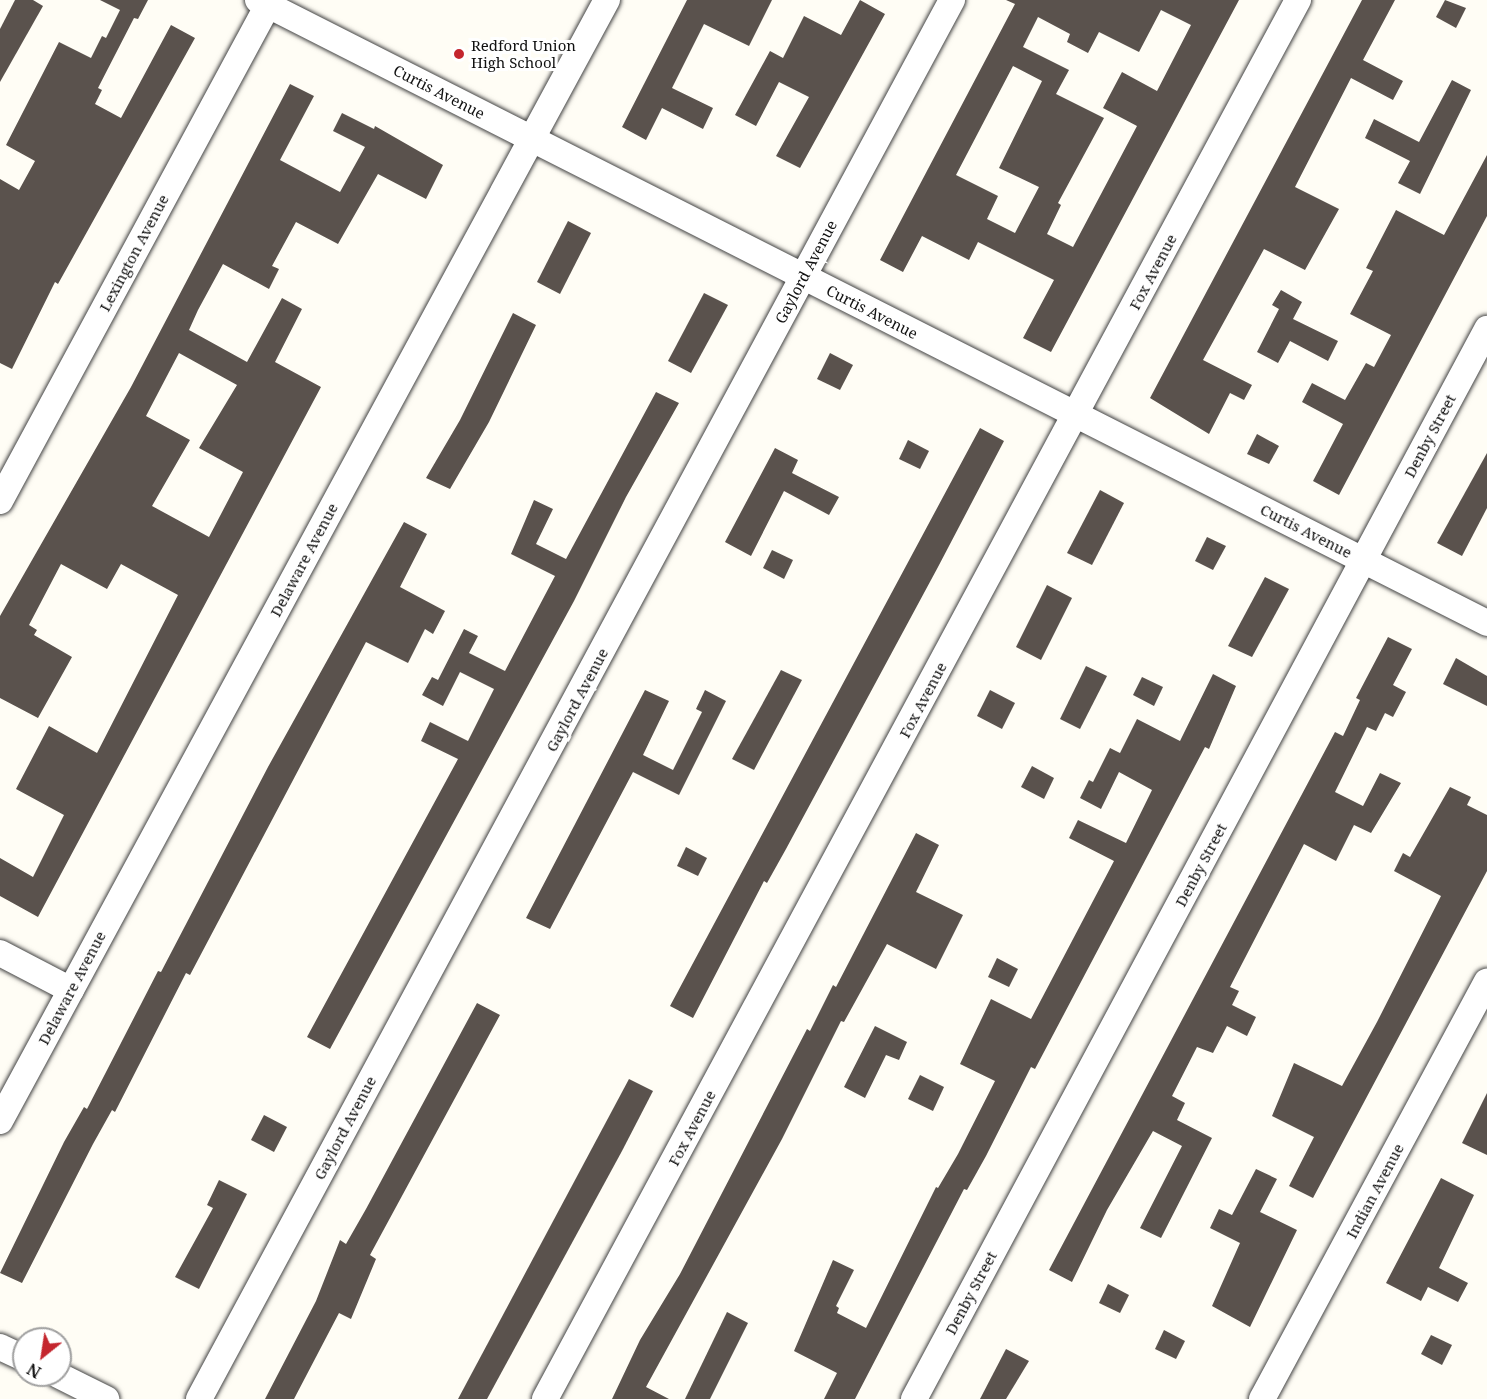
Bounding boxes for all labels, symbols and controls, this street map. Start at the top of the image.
place label: Redford Union High School [471,36,576,71]
marker: Redford Union High School [452,47,466,61]
street label: Curtis Avenue [390,61,488,123]
street label: Lexington Avenue [96,192,172,314]
street label: Gaylord Avenue [771,217,841,327]
street label: Fox Avenue [1126,231,1180,313]
street label: Curtis Avenue [823,281,921,343]
street label: Denby Street [1401,391,1459,481]
street label: Delaware Avenue [266,500,342,620]
street label: Curtis Avenue [1257,500,1355,562]
street label: Gaylord Avenue [542,645,612,755]
street label: Fox Avenue [896,659,950,741]
street label: Denby Street [1172,820,1230,910]
street label: Delaware Avenue [34,928,110,1048]
street label: Gaylord Avenue [310,1073,380,1183]
street label: Fox Avenue [665,1087,719,1169]
street label: Indian Avenue [1342,1140,1408,1242]
street label: Denby Street [942,1248,1000,1338]
north arrow [12,1327,72,1387]
text: N [23,1358,45,1384]

